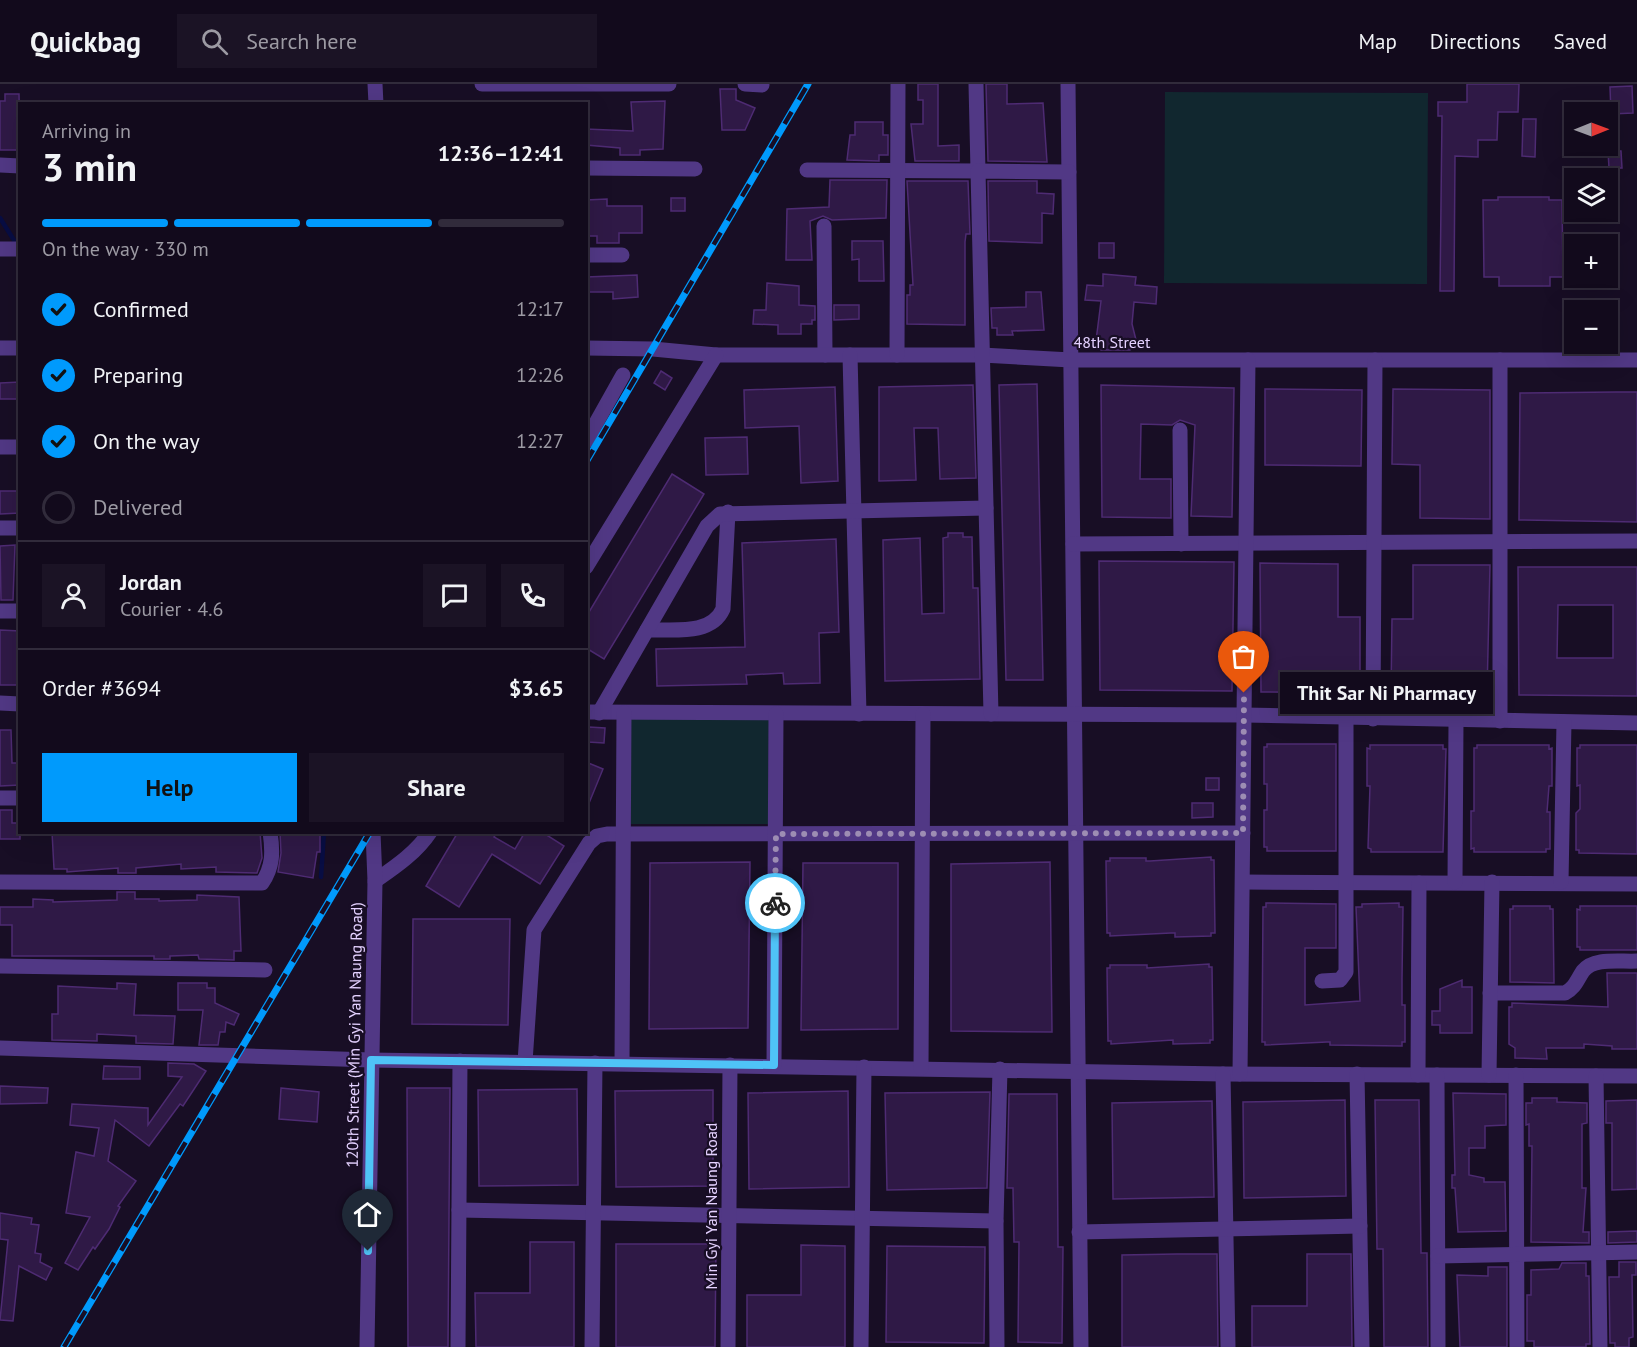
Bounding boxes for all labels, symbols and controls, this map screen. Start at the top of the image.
search box [177,14,597,68]
text: Quickbag [30,23,141,60]
icon: search [198,25,231,58]
text: Search here [246,27,357,55]
text: Map [1358,28,1397,55]
text: Directions [1430,28,1521,55]
text: Saved [1554,28,1607,55]
north arrow [1564,102,1618,156]
map controls [1564,102,1618,354]
text: Arriving in [42,118,131,144]
text: 12:36–12:41 [438,139,564,167]
text: 3 min [42,141,137,192]
button: layers [1564,168,1618,222]
button: + [1564,234,1618,288]
text: On the way · 330 m [42,236,209,262]
icon: check [42,293,75,326]
text: Confirmed [93,295,189,323]
text: 12:17 [516,296,564,322]
button: − [1564,300,1618,354]
street label: 48th Street [1074,332,1151,352]
icon: check [42,359,75,392]
text: Preparing [93,361,183,389]
text: 12:26 [516,362,564,388]
icon: check [42,425,75,458]
text: On the way [93,427,200,455]
text: 12:27 [516,428,564,454]
text: Delivered [93,493,183,521]
button: person [42,564,105,627]
button: chat [423,564,486,627]
button: phone [501,564,564,627]
text: Jordan [120,568,182,596]
text: Courier · 4.6 [120,596,223,622]
pin [1218,631,1269,693]
icon: bag [1227,640,1260,673]
callout: Thit Sar Ni Pharmacy [1280,672,1493,714]
text: Order #3694 [42,674,161,702]
text: $3.65 [509,674,564,702]
text: Thit Sar Ni Pharmacy [1297,680,1476,706]
button: Help [42,753,297,822]
button: Share [309,753,564,822]
courier [745,873,805,933]
icon: bike [759,887,792,920]
street label: 120th Street (Min Gyi Yan Naung Road) [342,902,366,1168]
street label: Min Gyi Yan Naung Road [701,1123,721,1289]
pin [342,1189,393,1251]
icon: home [351,1198,384,1231]

